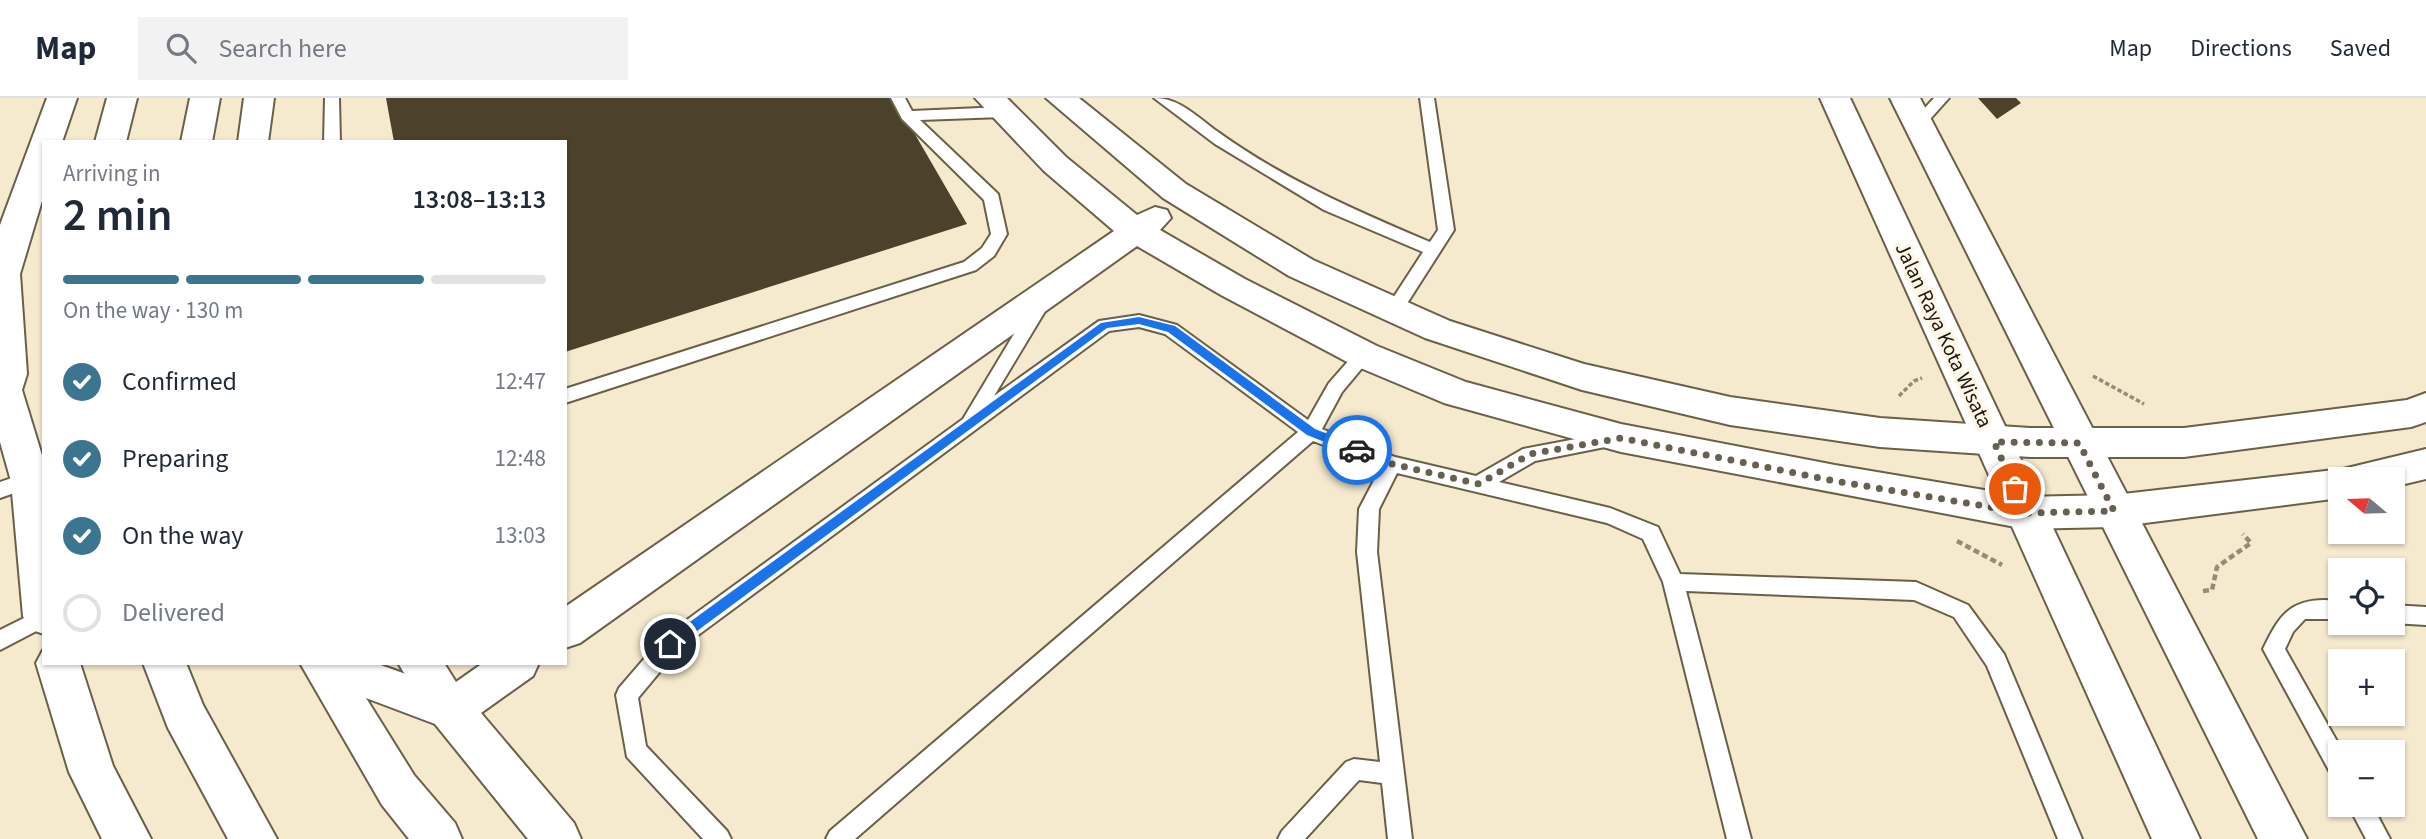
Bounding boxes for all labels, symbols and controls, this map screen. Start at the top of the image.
search box [138,17,628,80]
text: Map [35,25,96,72]
icon: search [162,29,200,67]
text: Search here [218,30,347,67]
text: Map [2109,31,2152,66]
text: Directions [2190,31,2292,66]
text: Saved [2330,31,2391,66]
text: Arriving in [63,157,161,190]
text: 13:08–13:13 [413,181,546,218]
text: 2 min [63,183,172,248]
street label: Jalan Raya Kota Wisata [1888,237,2000,433]
text: On the way · 130 m [63,294,243,327]
icon: check [63,363,101,401]
text: Confirmed [122,363,237,400]
text: 12:47 [495,365,546,398]
courier [1322,415,1392,485]
icon: car [1338,431,1376,469]
icon: check [63,440,101,478]
text: Preparing [122,440,228,477]
text: 12:48 [495,442,546,475]
pin [1985,459,2045,519]
north arrow [2328,467,2404,544]
map controls [2328,467,2405,817]
icon: bag [1996,470,2034,508]
icon: check [63,517,101,555]
text: On the way [122,517,243,554]
text: 13:03 [495,519,546,552]
button: locate [2328,558,2405,635]
text: Delivered [122,594,225,631]
pin [640,614,700,674]
icon: home [651,625,689,663]
button: + [2328,649,2405,726]
button: − [2328,740,2405,817]

